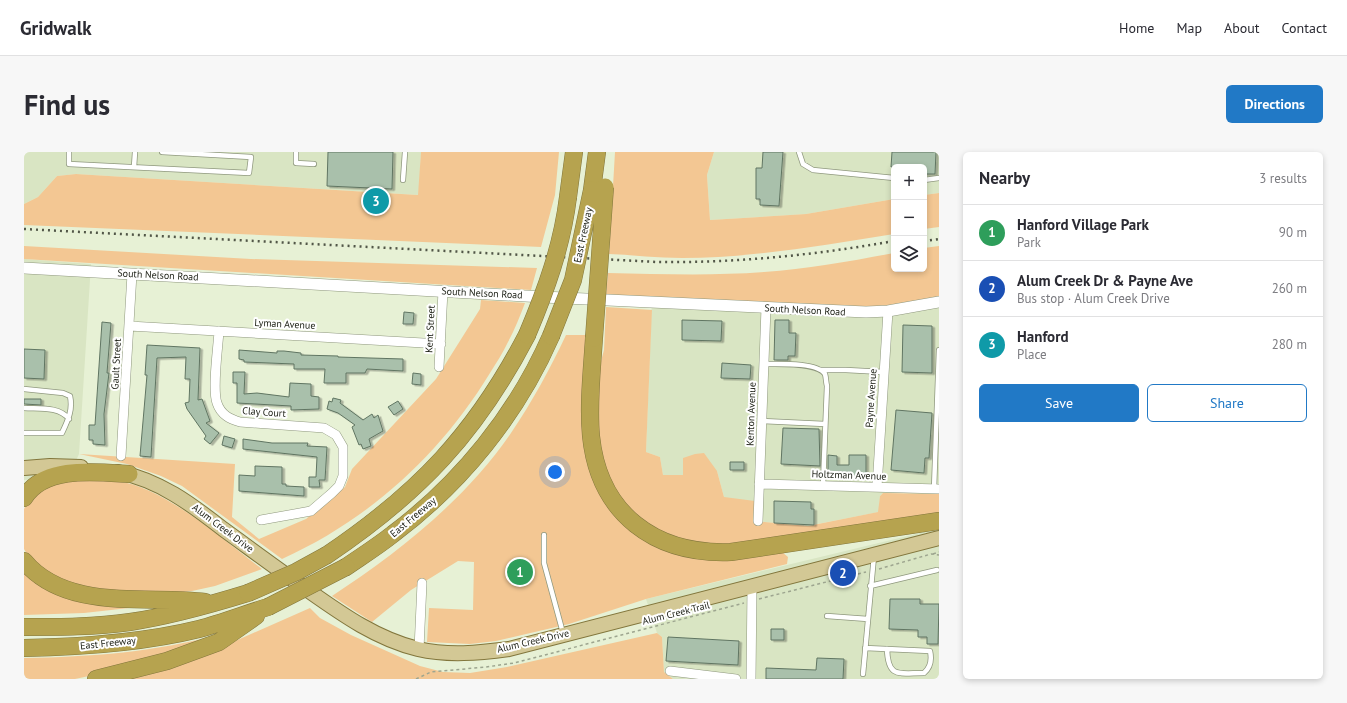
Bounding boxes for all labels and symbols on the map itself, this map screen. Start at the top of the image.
pin: 3 [363,186,389,216]
street label: East Freeway [571,206,595,264]
street label: South Nelson Road [117,266,199,284]
street label: South Nelson Road [441,284,523,302]
street label: South Nelson Road [764,301,846,319]
street label: Kent Street [422,304,438,353]
street label: Lyman Avenue [254,316,316,332]
street label: Gault Street [108,338,124,390]
street label: Payne Avenue [862,368,880,428]
street label: Kenton Avenue [743,382,759,446]
street label: Clay Court [242,404,287,420]
your location [545,462,565,482]
street label: Holtzman Avenue [811,467,887,483]
street label: East Freeway [387,494,439,540]
street label: Alum Creek Drive [190,501,256,555]
pin: 1 [507,557,533,587]
pin: 2 [830,558,856,588]
street label: Alum Creek Trail [641,598,711,628]
street label: Alum Creek Drive [496,626,570,656]
street label: East Freeway [79,634,137,652]

